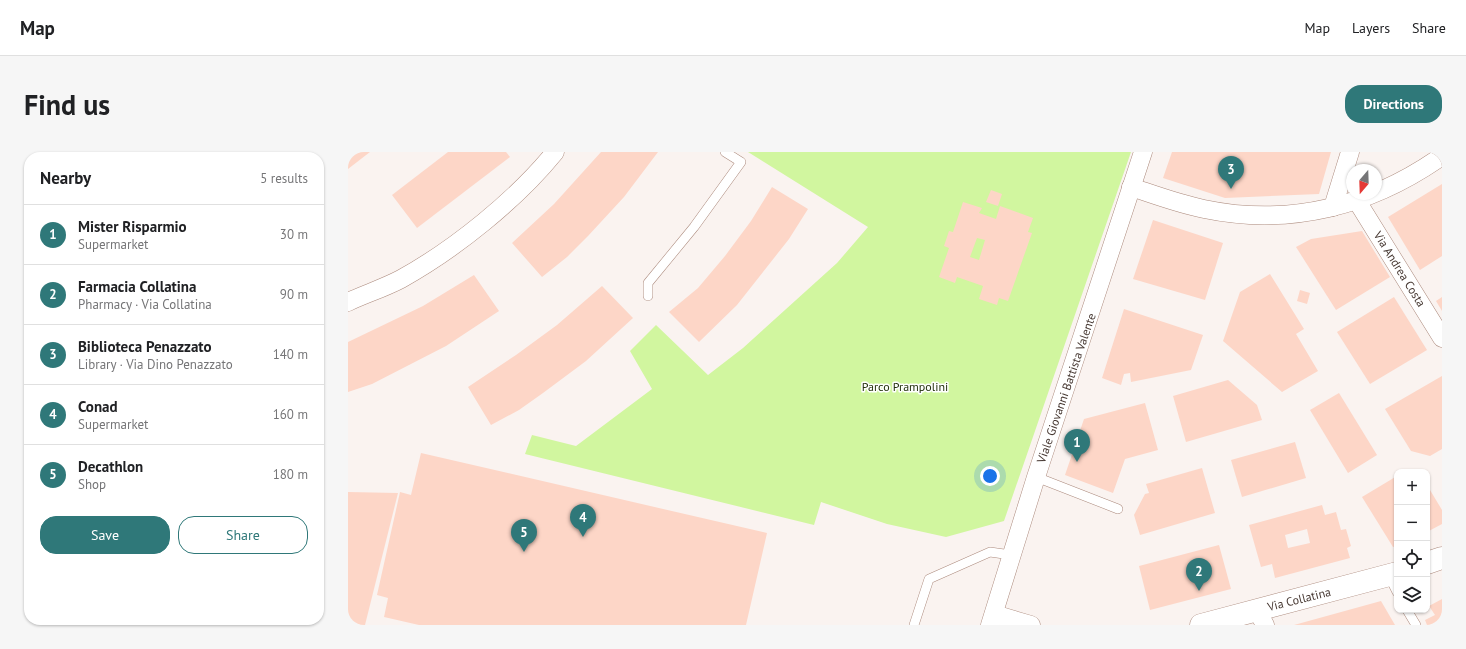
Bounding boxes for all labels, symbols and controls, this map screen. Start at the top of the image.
text: Map [20,16,55,40]
text: Map [1304,19,1330,37]
text: Layers [1352,19,1390,37]
text: Share [1412,19,1446,37]
button: Directions [1345,85,1442,123]
text: Find us [24,86,110,123]
pin: 3 [1218,156,1244,189]
north arrow [1346,164,1382,200]
text: Nearby [40,167,91,189]
text: 5 results [260,170,308,187]
text: Mister Risparmio [78,217,187,236]
text: 1 [49,226,57,243]
text: 30 m [280,226,308,243]
street label: Via Andrea Costa [1370,228,1429,310]
text: Supermarket [78,236,148,253]
text: Farmacia Collatina [78,277,196,296]
text: 2 [49,286,57,303]
text: 90 m [280,286,308,303]
text: Pharmacy · Via Collatina [78,296,212,313]
street label: Viale Giovanni Battista Valente [1033,311,1099,466]
text: Biblioteca Penazzato [78,337,212,356]
text: 3 [49,346,57,363]
text: 140 m [273,346,308,363]
text: Library · Via Dino Penazzato [78,356,233,373]
park label: Parco Prampolini [862,379,948,394]
text: Conad [78,397,118,416]
text: 4 [49,406,57,423]
text: 160 m [273,406,308,423]
text: Supermarket [78,416,148,433]
pin: 1 [1064,429,1090,462]
text: Decathlon [78,457,143,476]
text: 5 [49,466,57,483]
text: 180 m [273,466,308,483]
your location [980,466,1000,486]
map controls [1394,469,1430,613]
button: + [1394,469,1430,505]
text: Shop [78,476,106,493]
pin: 4 [570,504,596,537]
button: − [1394,505,1430,541]
button: Save [40,516,170,554]
button: Share [178,516,308,554]
pin: 5 [511,519,537,552]
button: locate [1394,541,1430,577]
pin: 2 [1186,558,1212,591]
button: layers [1394,577,1430,613]
street label: Via Collatina [1265,584,1332,614]

